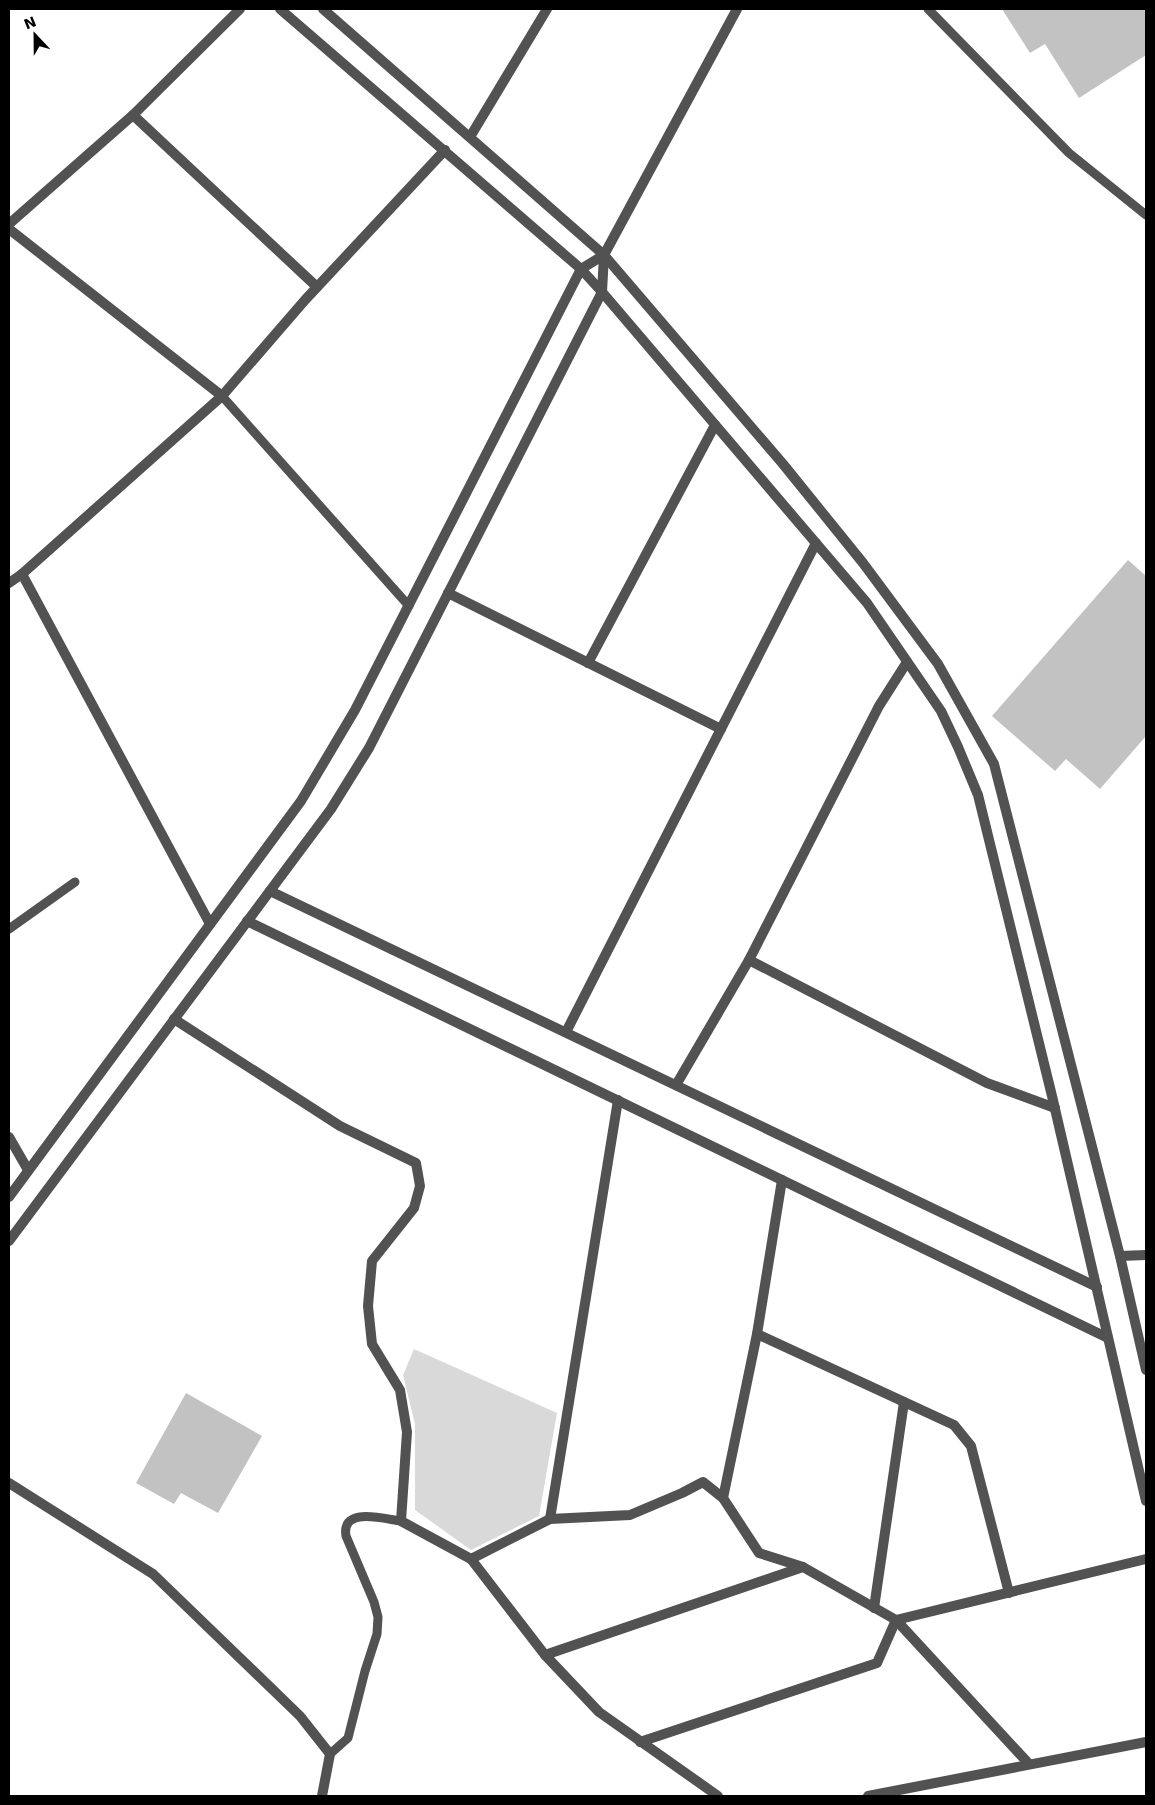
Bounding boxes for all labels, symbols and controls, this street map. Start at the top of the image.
north arrow [10,10,60,60]
text: N [22,13,39,33]

